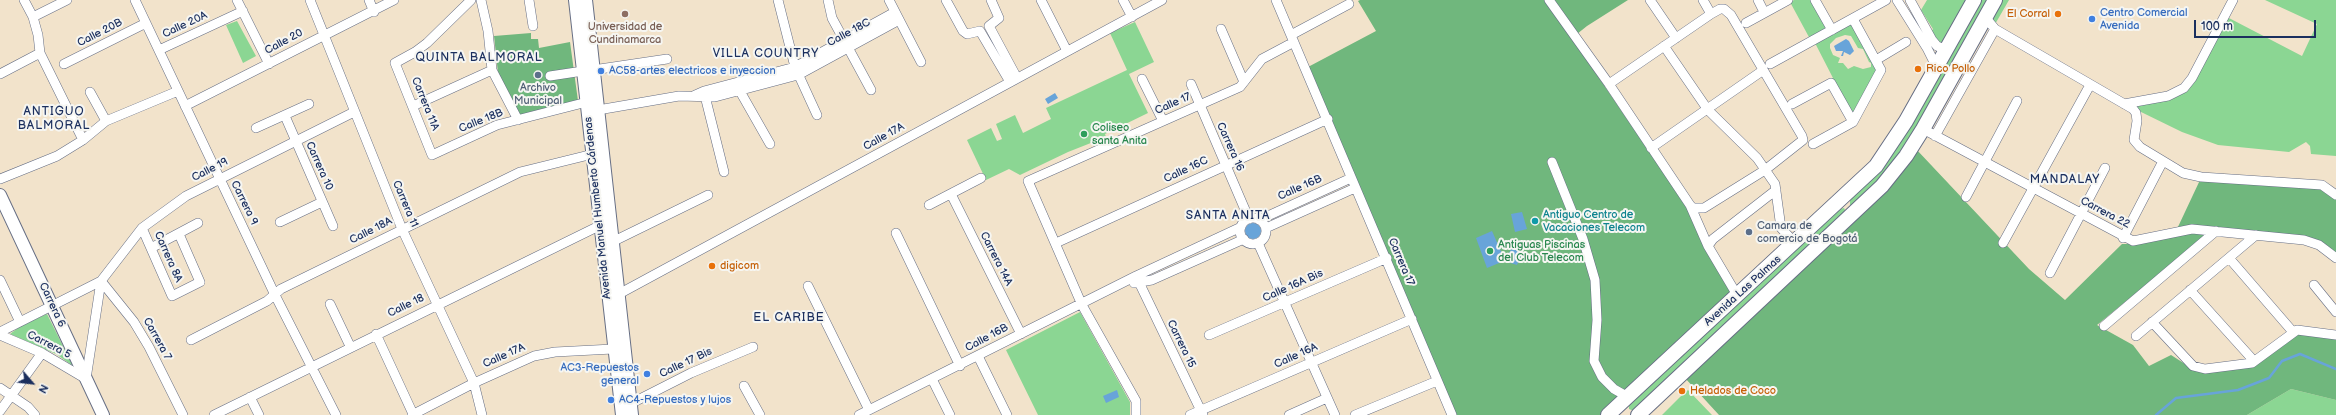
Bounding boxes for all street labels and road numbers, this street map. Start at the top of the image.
street label: Calle 20A [160,9,210,41]
street label: Calle 20B [75,16,125,50]
street label: Calle 18C [825,16,873,50]
street label: Calle 20 [263,26,305,58]
street label: Carrera 11A [408,75,442,133]
street label: Calle 17 [1153,90,1193,118]
street label: Calle 18B [457,106,505,136]
street label: Avenida Manuel Humberto Cárdenas [582,116,614,300]
street label: Calle 17A [861,120,907,154]
street label: Carrera 16 [1213,120,1247,174]
street label: Carrera 10 [302,140,336,192]
street label: Calle 16C [1162,154,1210,186]
street label: Calle 19 [190,155,230,185]
street label: Calle 16B [1276,172,1324,204]
street label: Carrera 9 [228,179,260,227]
street label: Carrera 11 [389,179,421,229]
street label: Carrera 22 [2078,194,2132,232]
street label: Calle 18A [348,215,394,247]
street label: Carrera 8A [151,229,185,285]
street label: Carrera 14A [977,230,1015,288]
street label: Carrera 17 [1385,236,1417,288]
street label: Avenida Las Palmas [1702,253,1784,329]
street label: Calle 16A Bis [1261,267,1325,305]
street label: Carrera 6 [36,280,68,330]
street label: Calle 18 [386,292,426,320]
street label: Carrera 7 [140,315,174,363]
street label: Carrera 15 [1164,318,1198,370]
street label: Calle 16B [963,321,1011,355]
street label: Carrera 5 [25,328,73,362]
street label: Calle 17A [481,341,527,371]
street label: Calle 16A [1272,341,1320,371]
street label: Calle 17 Bis [658,345,714,381]

